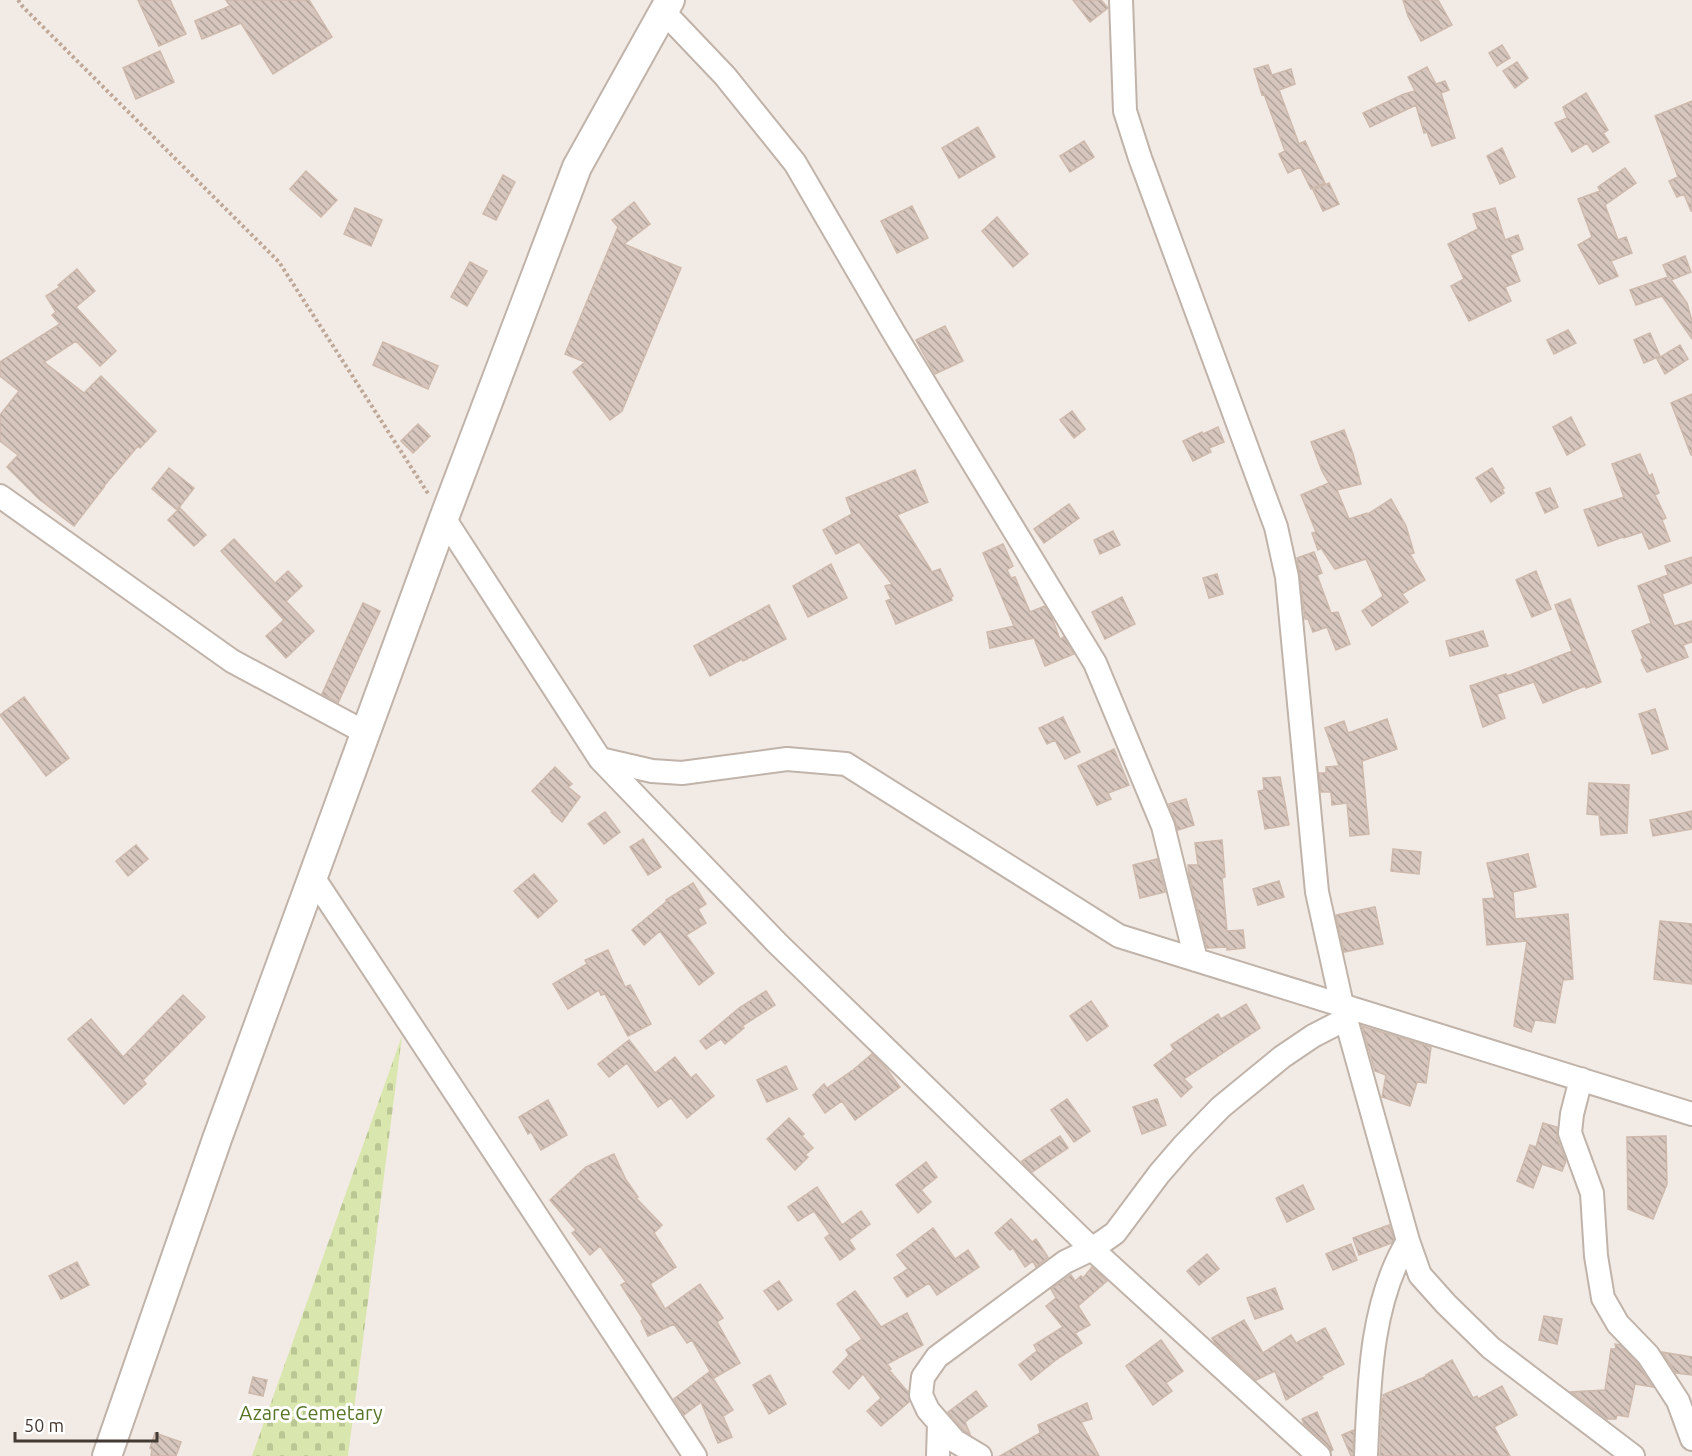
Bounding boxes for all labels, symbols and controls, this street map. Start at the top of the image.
park label: Azare Cemetary [239,1401,383,1424]
scale bar [15,1405,158,1443]
text: 50 m [24,1415,64,1435]

